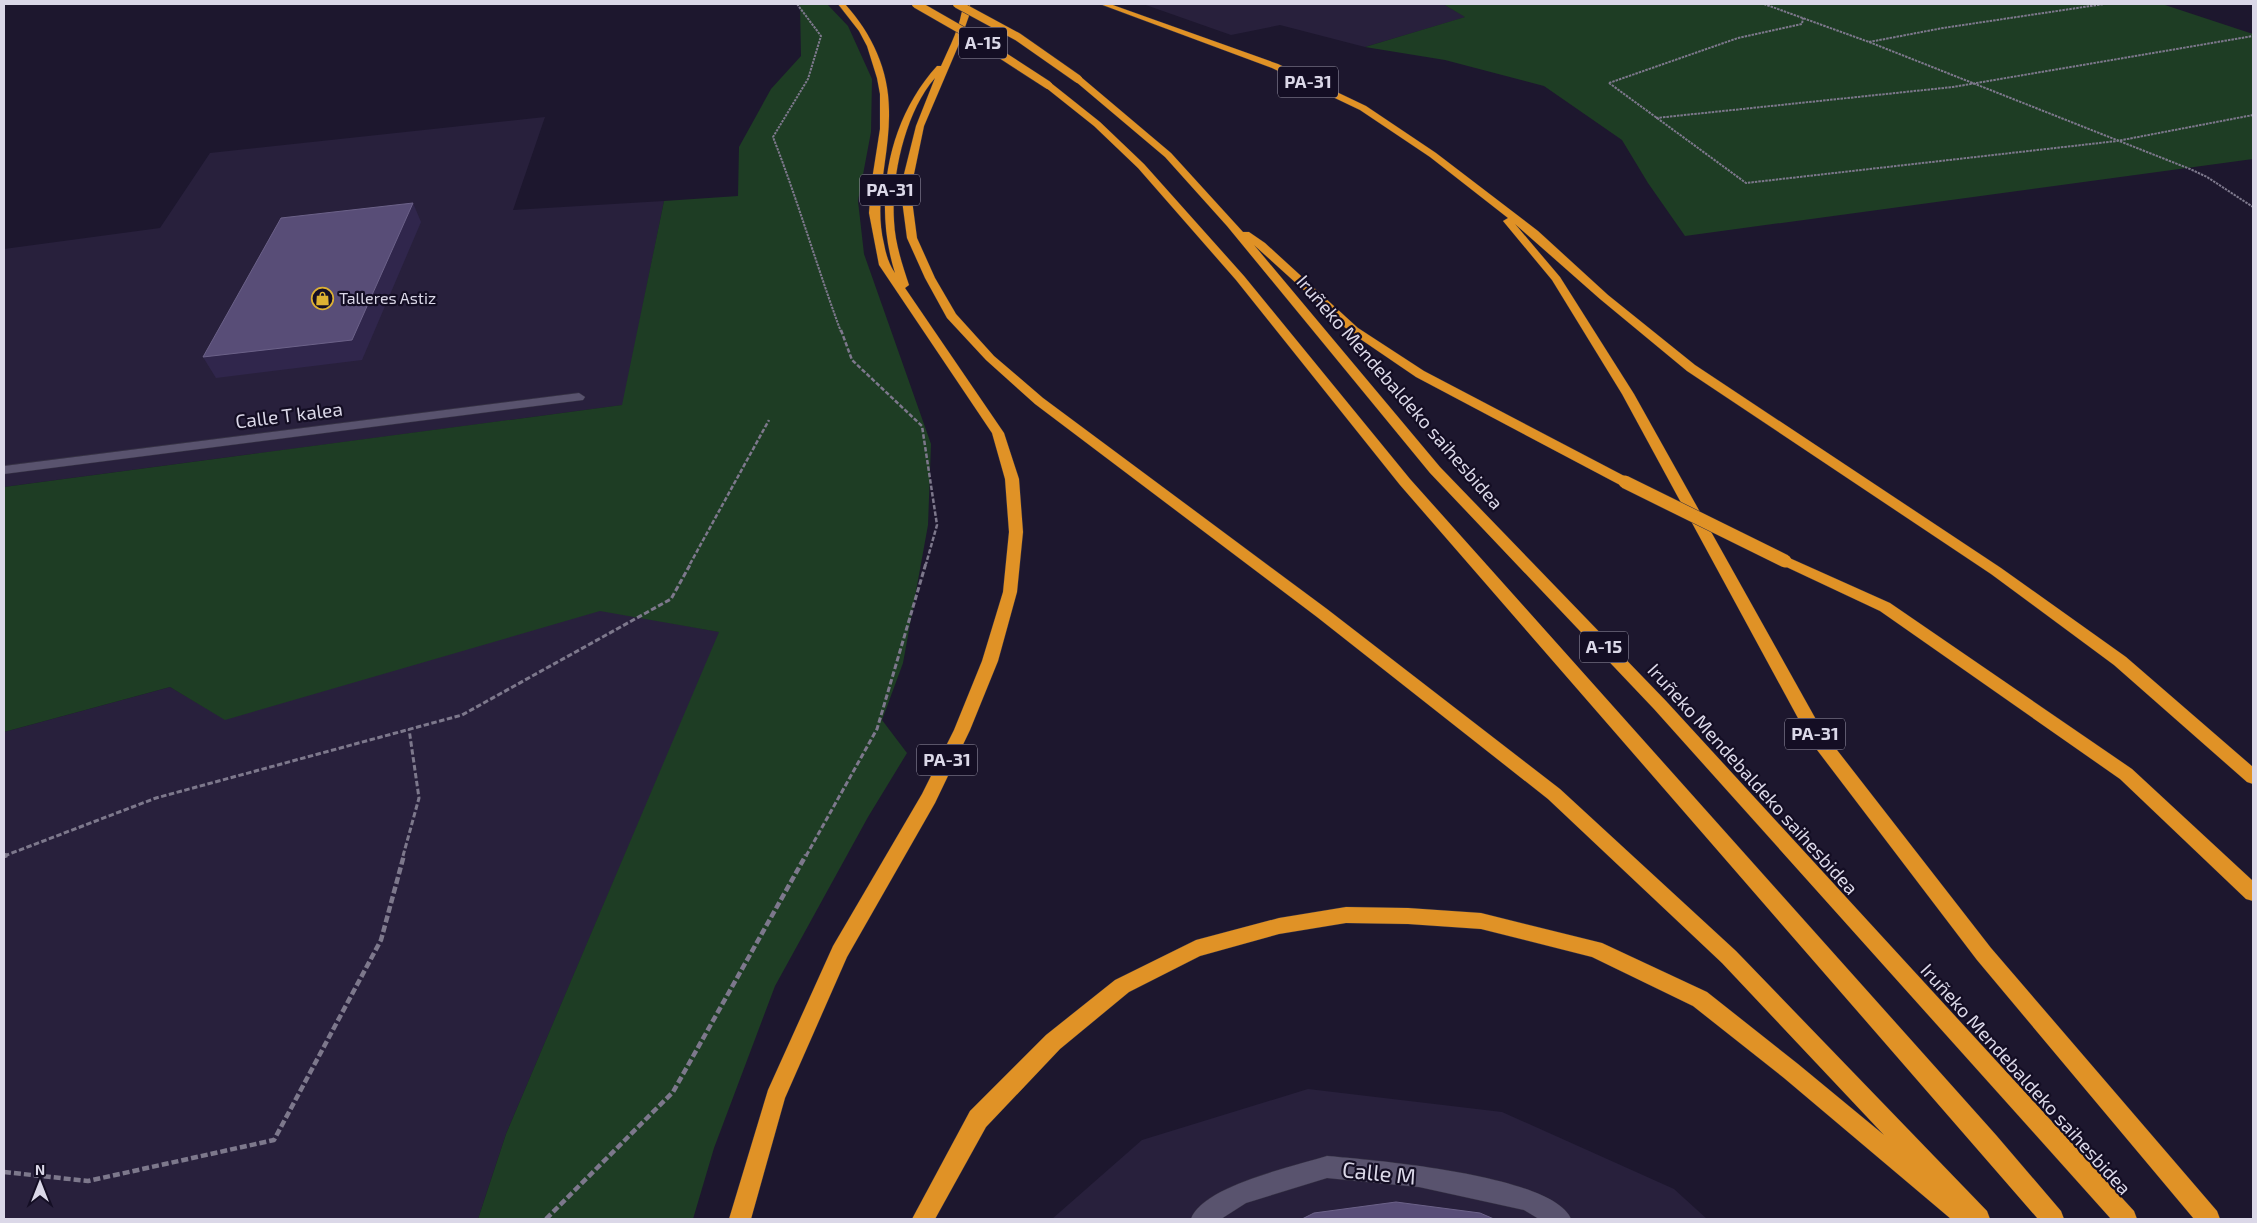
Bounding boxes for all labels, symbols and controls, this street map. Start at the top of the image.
road number: A-15 [959,28,1007,58]
road number: PA-31 [1278,66,1338,98]
road number: PA-31 [860,174,920,206]
street label: Iruñeko Mendebaldeko saihesbidea [1292,270,1509,514]
shop icon: Talleres Astiz [311,286,335,310]
place label: Talleres Astiz [339,288,436,307]
street label: Calle T kalea [234,397,344,432]
road number: A-15 [1580,632,1628,662]
street label: Iruñeko Mendebaldeko saihesbidea [1643,658,1863,899]
road number: PA-31 [1785,719,1845,750]
road number: PA-31 [917,744,977,776]
street label: Iruñeko Mendebaldeko saihesbidea [1916,958,2136,1199]
street label: Calle M [1341,1155,1417,1189]
north arrow [15,1158,65,1208]
text: N [35,1161,45,1178]

